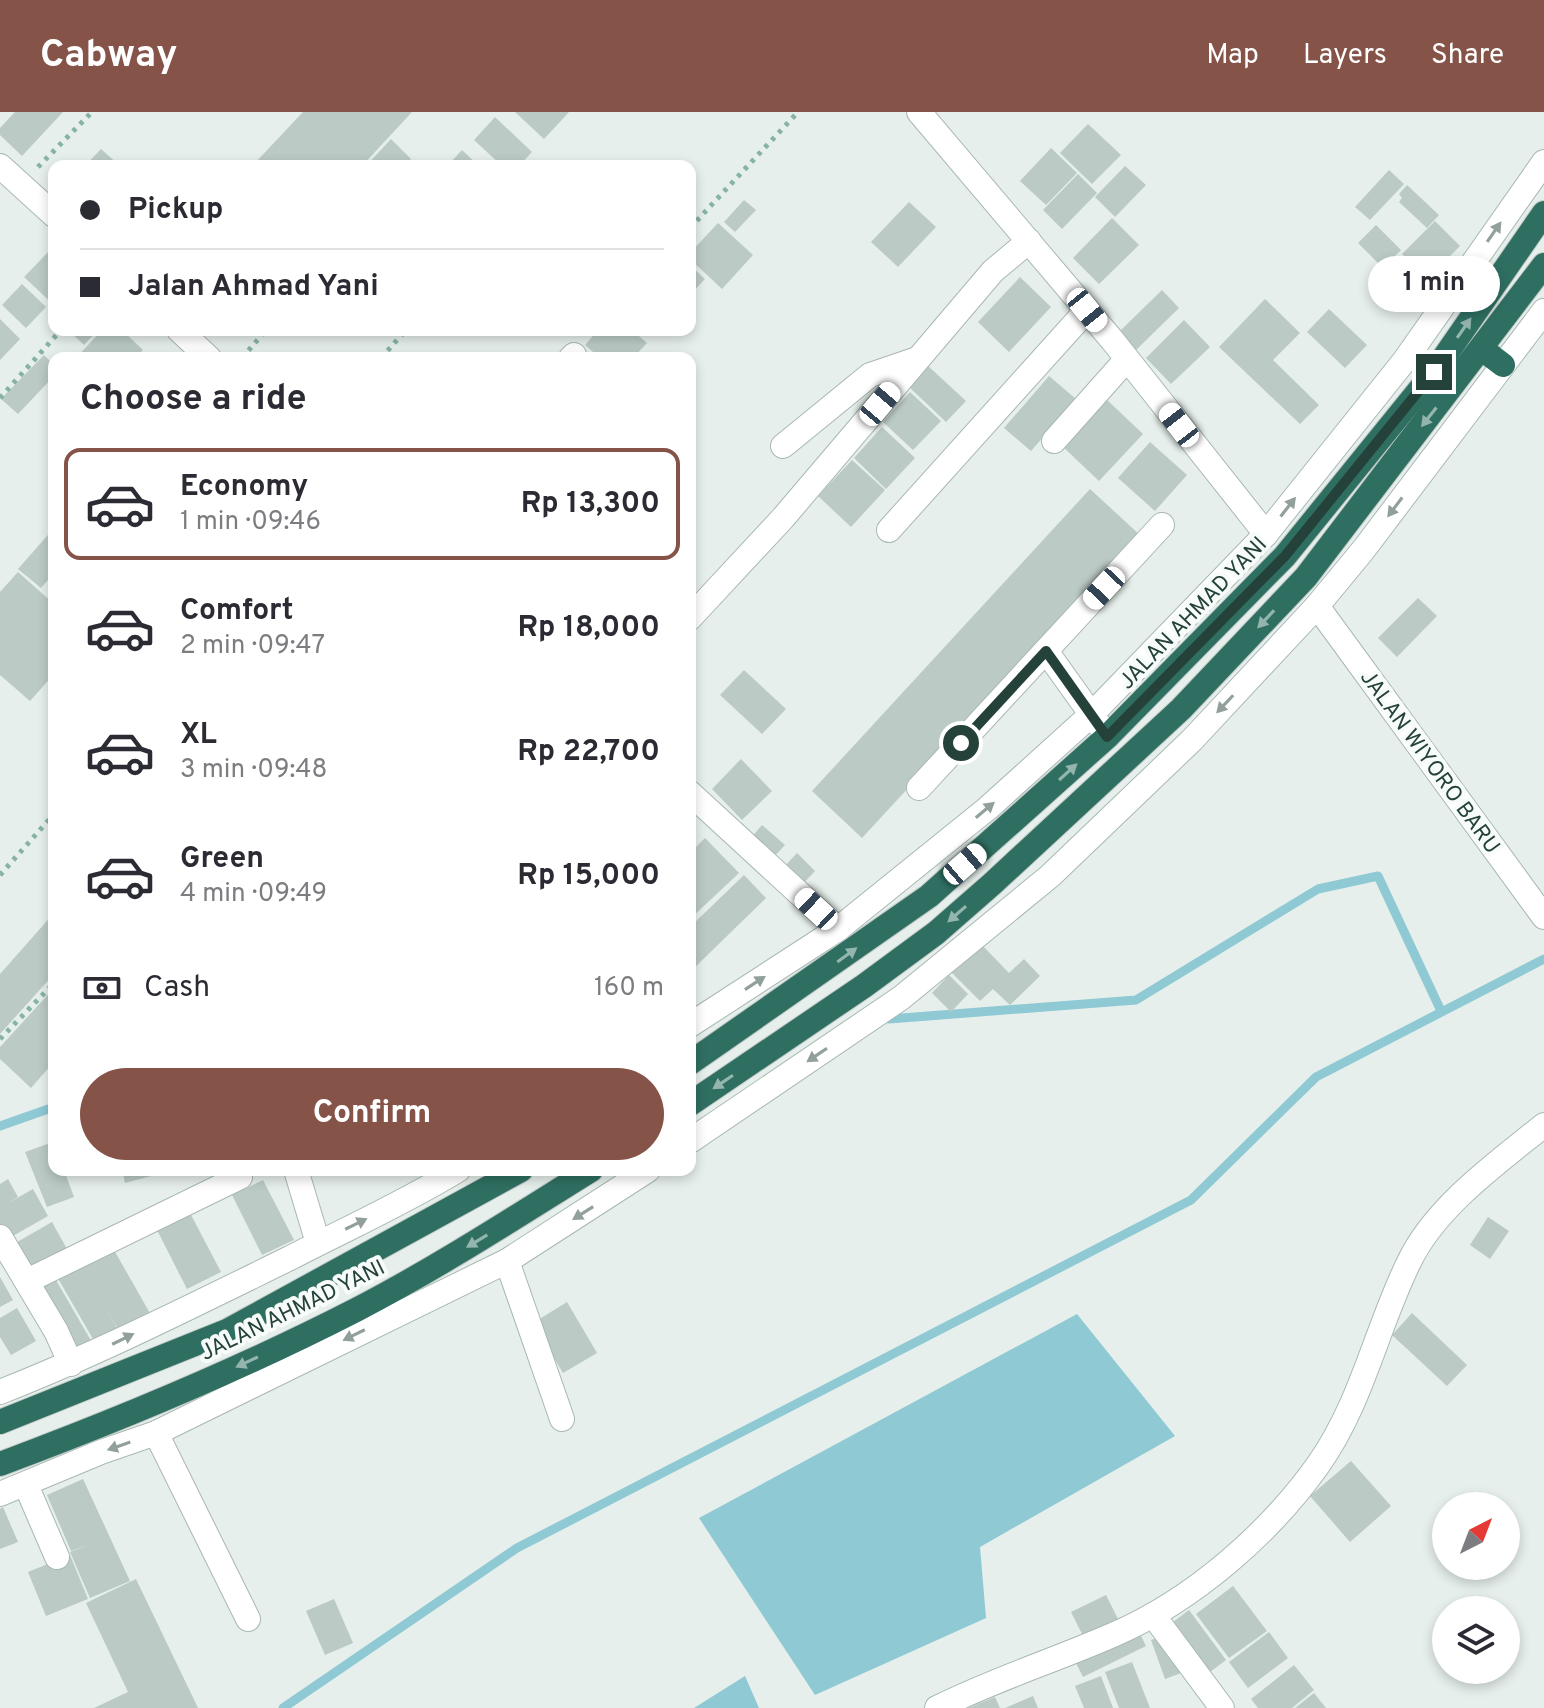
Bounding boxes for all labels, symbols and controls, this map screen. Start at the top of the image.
text: Cabway [40,32,178,81]
text: Map [1206,38,1259,74]
text: Layers [1303,38,1387,74]
text: Share [1431,38,1504,74]
text: Pickup [128,192,223,229]
one-way arrow [1486,222,1501,243]
callout: 1 min [1368,256,1500,312]
text: 1 min [1403,267,1465,300]
text: Jalan Ahmad Yani [128,269,379,306]
car [1063,284,1111,336]
one-way arrow [1456,318,1471,339]
route end [1416,354,1452,390]
text: Choose a ride [80,377,306,423]
car [855,378,905,430]
car [1155,399,1203,451]
one-way arrow [1422,407,1438,427]
icon: car [84,468,156,540]
text: Economy [180,469,308,506]
text: Rp 13,300 [521,486,660,523]
one-way arrow [1279,497,1295,517]
one-way arrow [1388,497,1404,518]
text: 1 min · 09:46 [180,506,321,539]
street label: JALAN AHMAD YANI [1114,532,1274,696]
car [1079,562,1129,614]
icon: car [84,592,156,664]
text: Comfort [180,593,293,630]
one-way arrow [1258,609,1276,628]
text: Rp 18,000 [517,610,660,647]
text: 2 min · 09:47 [180,630,325,663]
street label: JALAN WIYORO BARU [1353,665,1505,860]
one-way arrow [1217,694,1235,713]
icon: car [84,716,156,788]
text: XL [180,717,217,754]
route start [943,725,979,761]
text: Rp 22,700 [517,734,660,771]
text: 3 min · 09:48 [180,754,327,787]
one-way arrow [1059,763,1078,781]
one-way arrow [975,802,995,819]
car [939,839,991,889]
icon: car [84,840,156,912]
text: Green [180,841,264,878]
text: Rp 15,000 [517,858,660,895]
text: 4 min · 09:49 [180,878,327,911]
car [790,884,842,934]
one-way arrow [947,905,967,923]
one-way arrow [836,948,857,963]
icon: cash [80,966,124,1010]
text: Cash [144,970,210,1007]
text: 160 m [594,972,664,1005]
one-way arrow [745,975,766,990]
one-way arrow [806,1048,828,1062]
button: Confirm [80,1068,664,1160]
one-way arrow [712,1074,733,1089]
one-way arrow [572,1205,595,1220]
one-way arrow [345,1218,368,1231]
one-way arrow [466,1234,488,1248]
street label: JALAN AHMAD YANI [196,1255,390,1368]
one-way arrow [343,1328,366,1342]
one-way arrow [111,1332,135,1346]
one-way arrow [235,1355,259,1369]
one-way arrow [107,1440,131,1452]
north arrow [1432,1492,1520,1580]
map controls [1432,1492,1520,1684]
button: layers [1432,1596,1520,1684]

